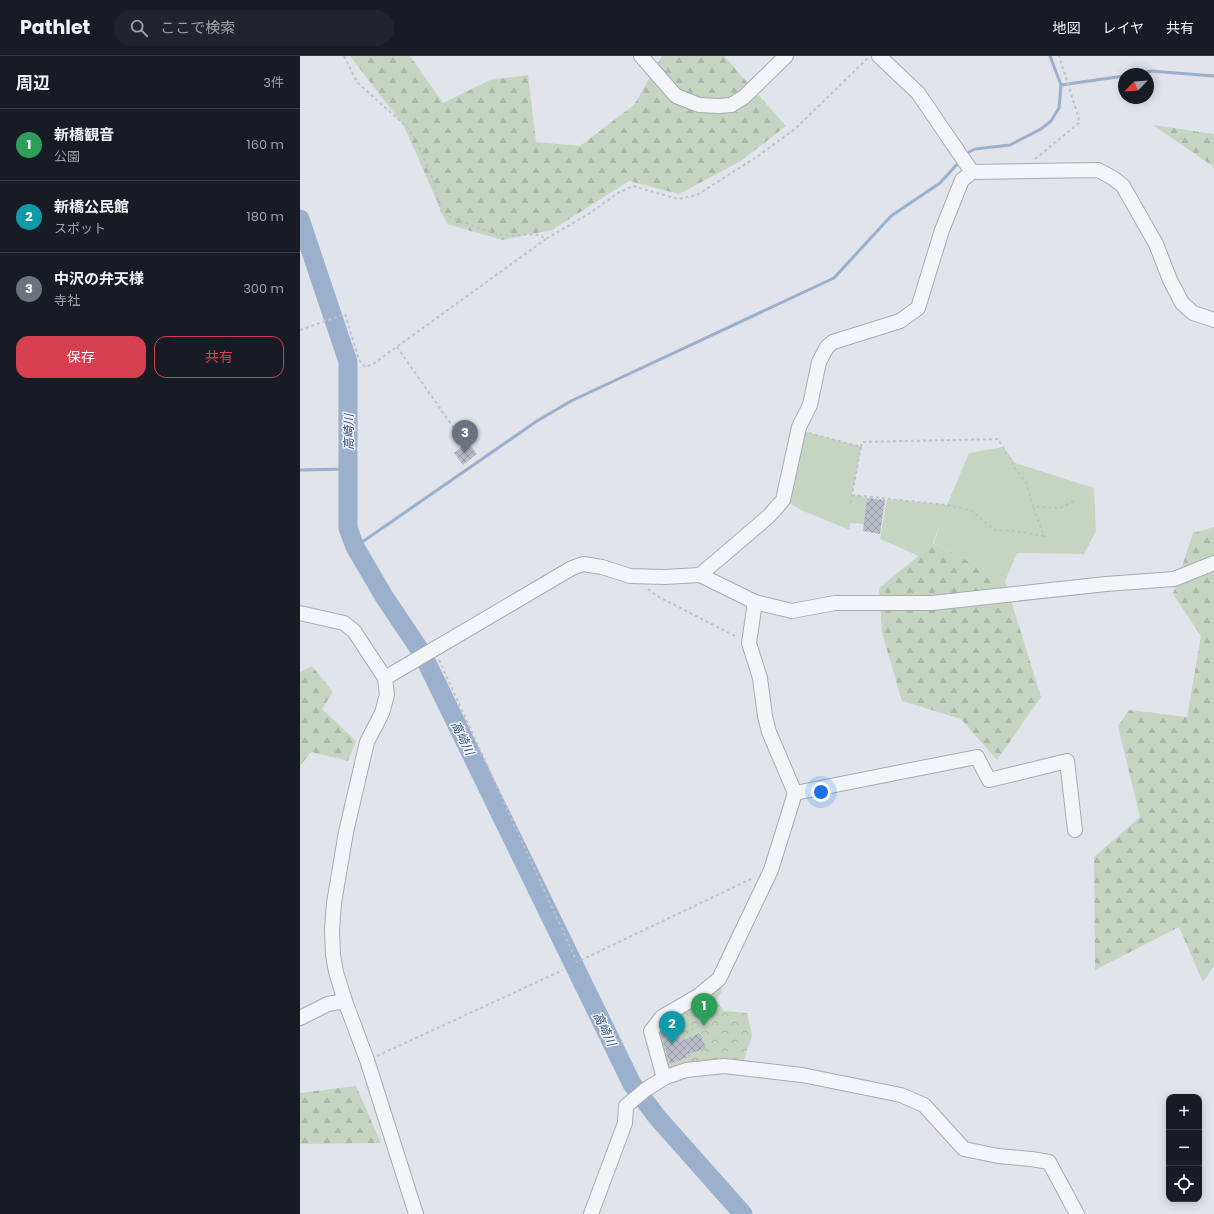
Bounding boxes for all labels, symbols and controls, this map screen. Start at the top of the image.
search box [114,10,394,46]
text: Pathlet [20,14,90,41]
icon: search [128,17,150,39]
text: ここで検索 [160,17,235,38]
text: 地図 [1052,18,1080,38]
text: レイヤ [1102,18,1144,38]
text: 共有 [1166,18,1194,38]
north arrow [1118,68,1154,104]
text: 周辺 [16,71,50,95]
text: 3件 [263,73,284,92]
text: 新橋観音 [54,124,114,145]
text: 1 [27,135,31,154]
text: 160 m [247,135,284,154]
text: 公園 [54,147,80,166]
text: 新橋公民館 [54,196,129,217]
text: 2 [25,207,33,226]
text: 180 m [247,207,284,226]
text: スポット [54,219,106,238]
text: 中沢の弁天様 [54,268,144,289]
text: 3 [25,279,33,298]
text: 300 m [243,279,284,298]
text: 寺社 [54,291,80,310]
button: 保存 [16,336,146,378]
button: 共有 [154,336,284,378]
water label: 高崎川 [340,412,357,450]
pin: 3 [452,420,478,453]
water label: 高崎川 [447,718,479,760]
your location [811,782,831,802]
pin: 1 [691,993,717,1026]
water label: 高崎川 [589,1009,621,1051]
pin: 2 [659,1011,685,1044]
map controls [1166,1094,1202,1202]
button: + [1166,1094,1202,1130]
button: − [1166,1130,1202,1166]
button: locate [1166,1166,1202,1202]

